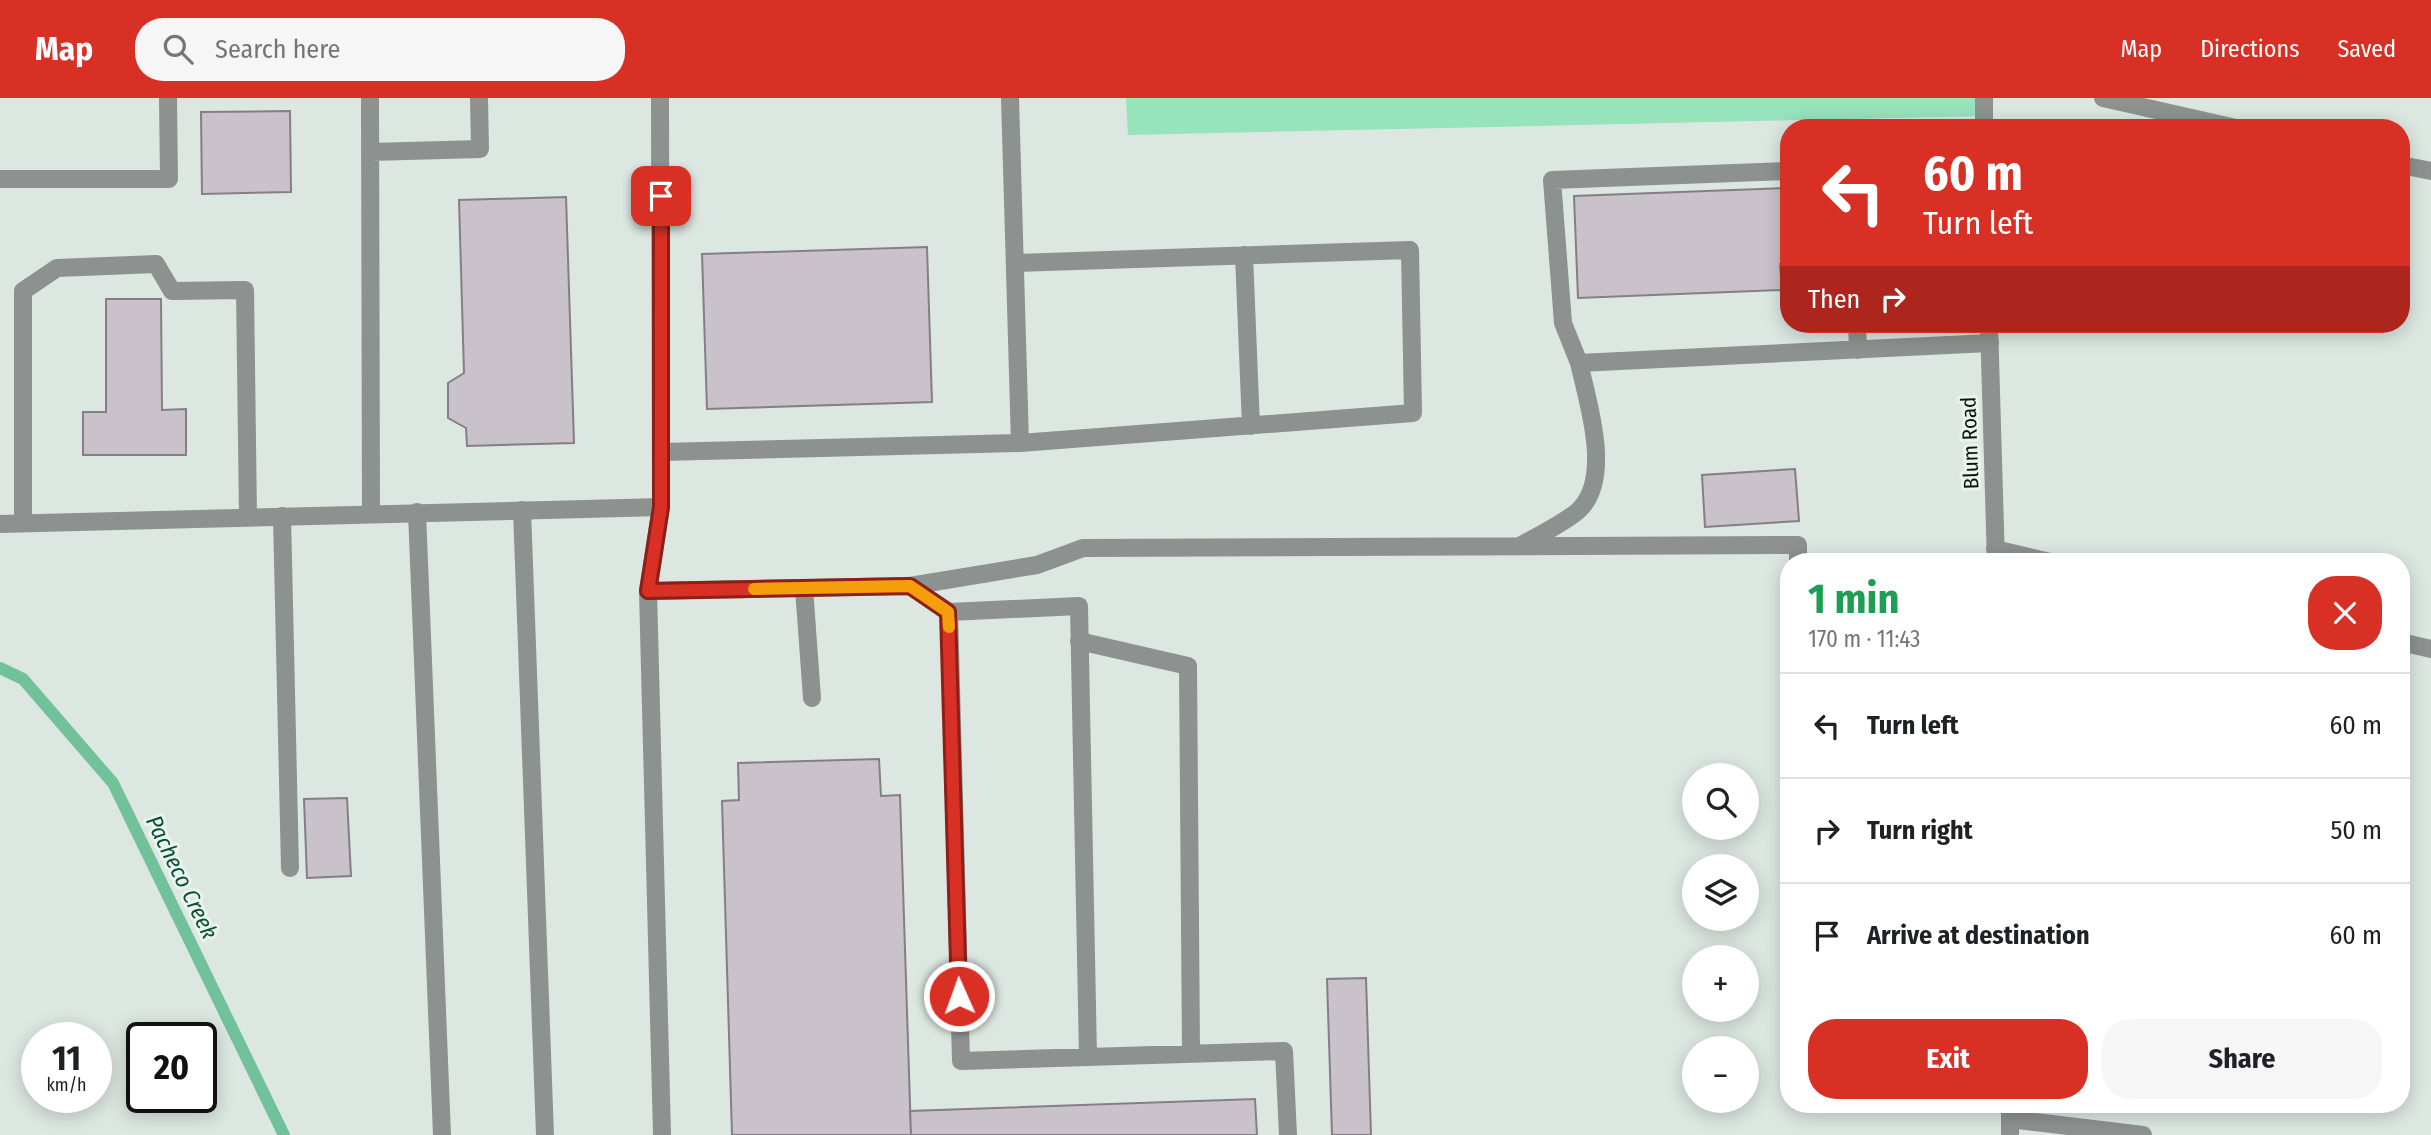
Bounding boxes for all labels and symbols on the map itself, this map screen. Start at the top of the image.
pin [631,166,691,226]
street label: Blum Road [1955,396,1985,490]
water label: Pacheco Creek [140,811,224,943]
position arrow [922,959,996,1033]
speed limit sign: 20 [126,1022,217,1113]

